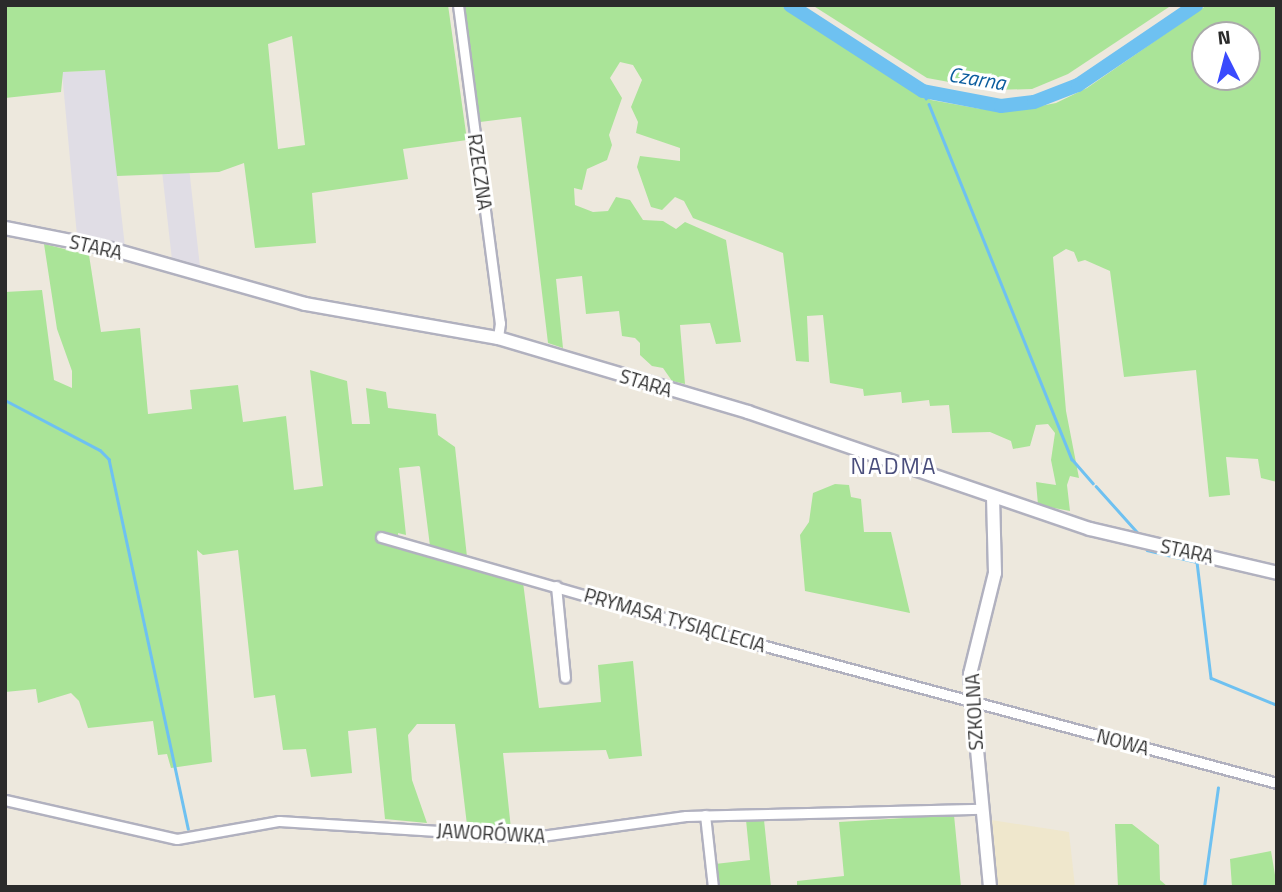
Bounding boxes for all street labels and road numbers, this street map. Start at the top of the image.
street label: RZECZNA [463,132,497,212]
street label: STARA [67,230,125,264]
street label: STARA [617,364,675,402]
street label: STARA [1158,534,1216,568]
street label: PRYMASA TYSIĄCLECIA [582,583,768,657]
street label: SZKOLNA [961,673,987,751]
street label: NOWA [1094,724,1152,760]
street label: JAWORÓWKA [436,819,546,847]

